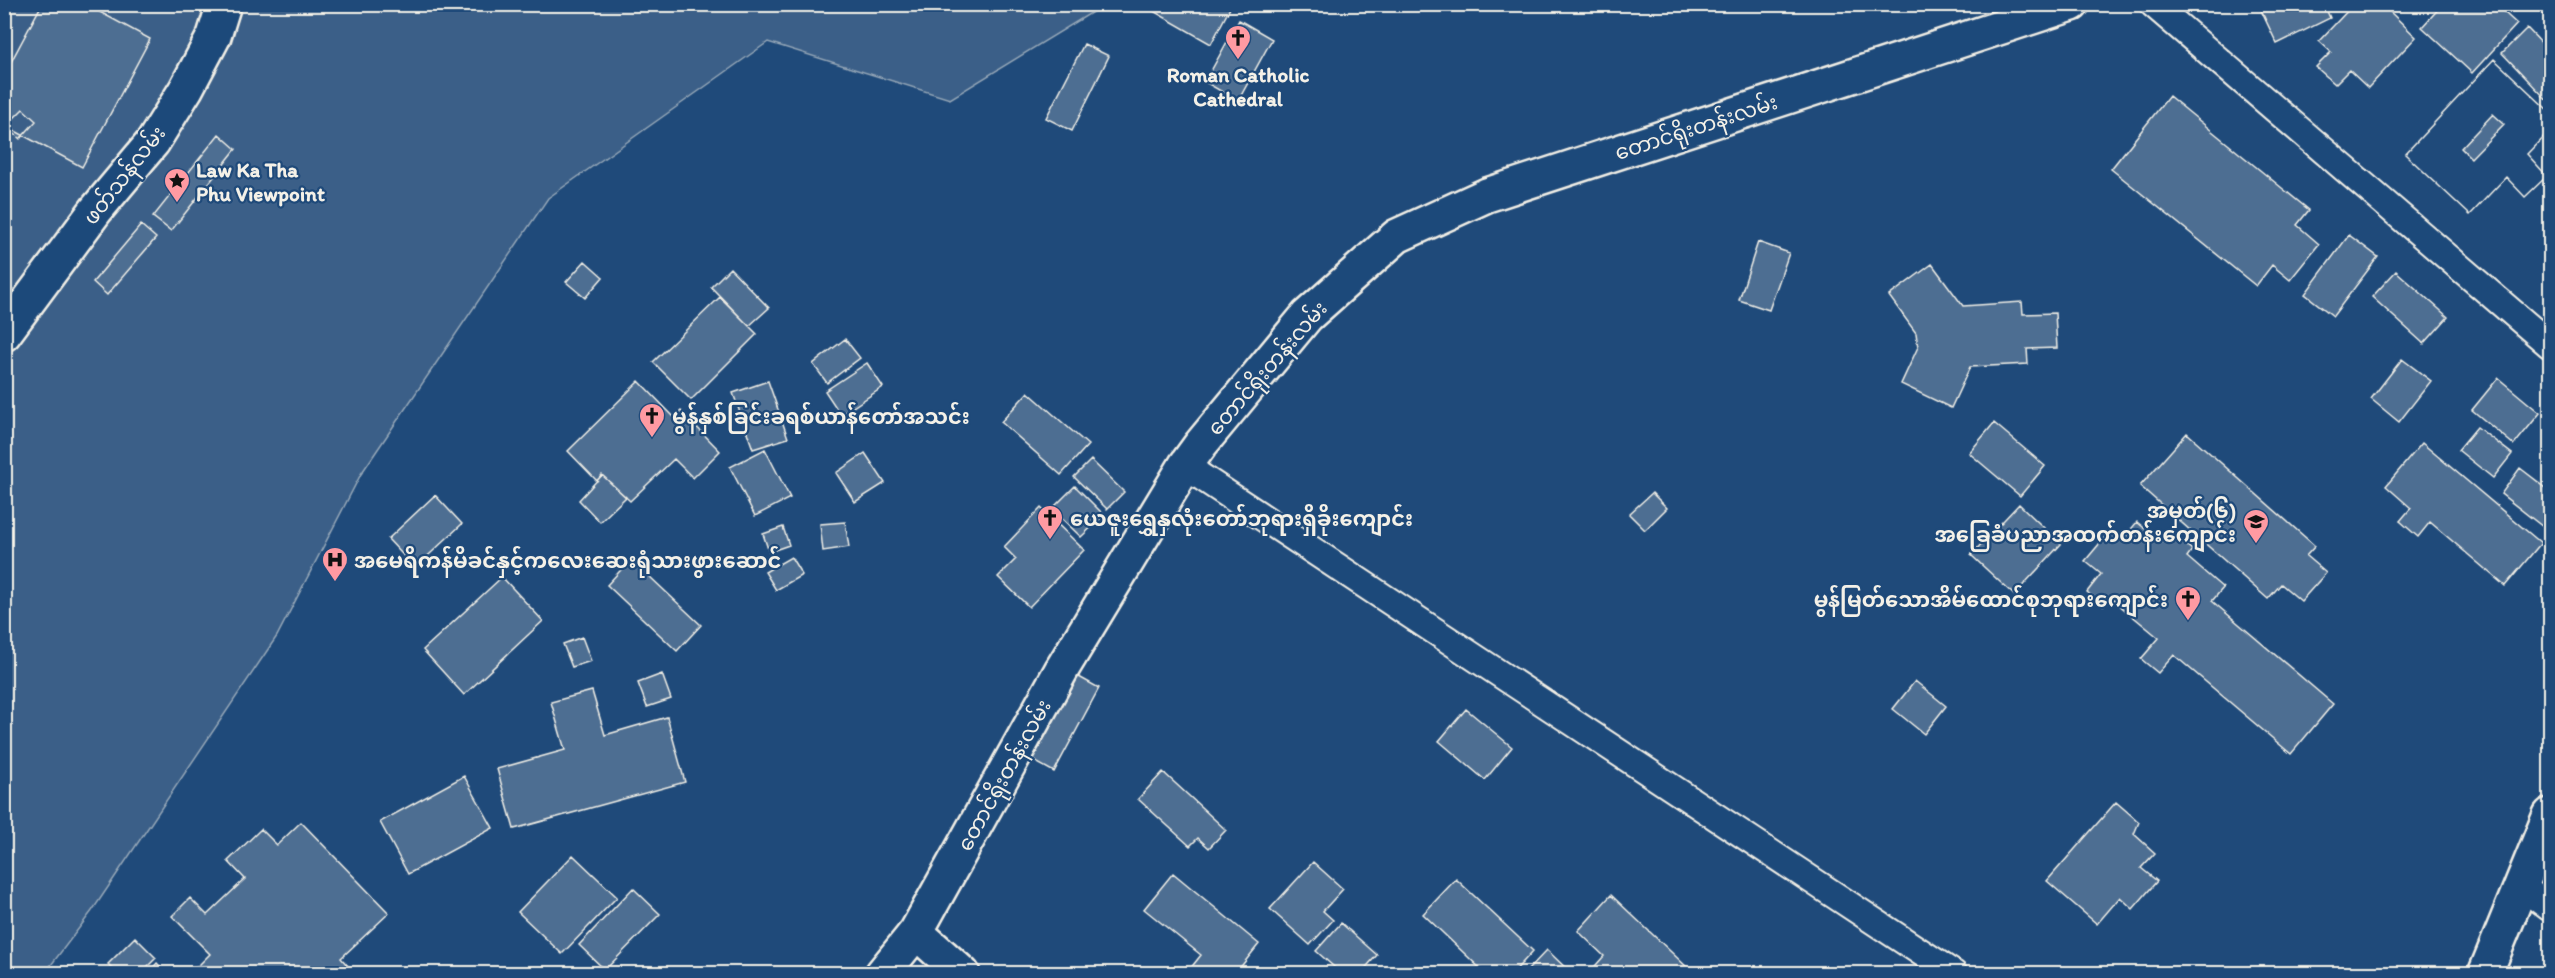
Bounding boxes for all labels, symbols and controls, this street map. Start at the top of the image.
church icon: Roman Catholic Cathedral [1223,23,1253,61]
place label: Roman Catholic Cathedral [1167,62,1310,111]
street label: တောင်ရိုးတန်းလမ်း [1611,86,1782,170]
street label: ဖတ်သန်လမ်း [75,119,174,232]
place label: Law Ka Tha Phu Viewpoint [196,157,325,207]
place icon: Law Ka Tha Phu Viewpoint [162,166,192,204]
street label: တောင်ရိုးတန်းလမ်း [1200,294,1336,443]
church icon: မွန်နှစ်ခြင်းခရစ်ယာန်တော်အသင်း [637,401,667,439]
place label: မွန်နှစ်ခြင်းခရစ်ယာန်တော်အသင်း [672,401,970,434]
place label: အမှတ်(၆) အခြေခံပညာအထက်တန်းကျောင်း [1934,495,2236,553]
church icon: ယေဇူးရွှေနှလုံးတော်ဘုရားရှိခိုးကျောင်း [1035,503,1065,541]
place label: ယေဇူးရွှေနှလုံးတော်ဘုရားရှိခိုးကျောင်း [1070,503,1413,537]
school or university icon: အမှတ်(၆) အခြေခံပညာအထက်တန်းကျောင်း [2241,507,2271,545]
hospital icon: အမေရိကန်မိခင်နှင့်ကလေးဆေးရုံသားဖွားဆောင် [320,545,350,583]
place label: အမေရိကန်မိခင်နှင့်ကလေးဆေးရုံသားဖွားဆောင် [354,545,781,578]
place label: မွန်မြတ်သောအိမ်ထောင်စုဘုရားကျောင်း [1814,584,2168,618]
church icon: မွန်မြတ်သောအိမ်ထောင်စုဘုရားကျောင်း [2173,584,2203,622]
street label: တောင်ရိုးတန်းလမ်း [949,693,1060,858]

